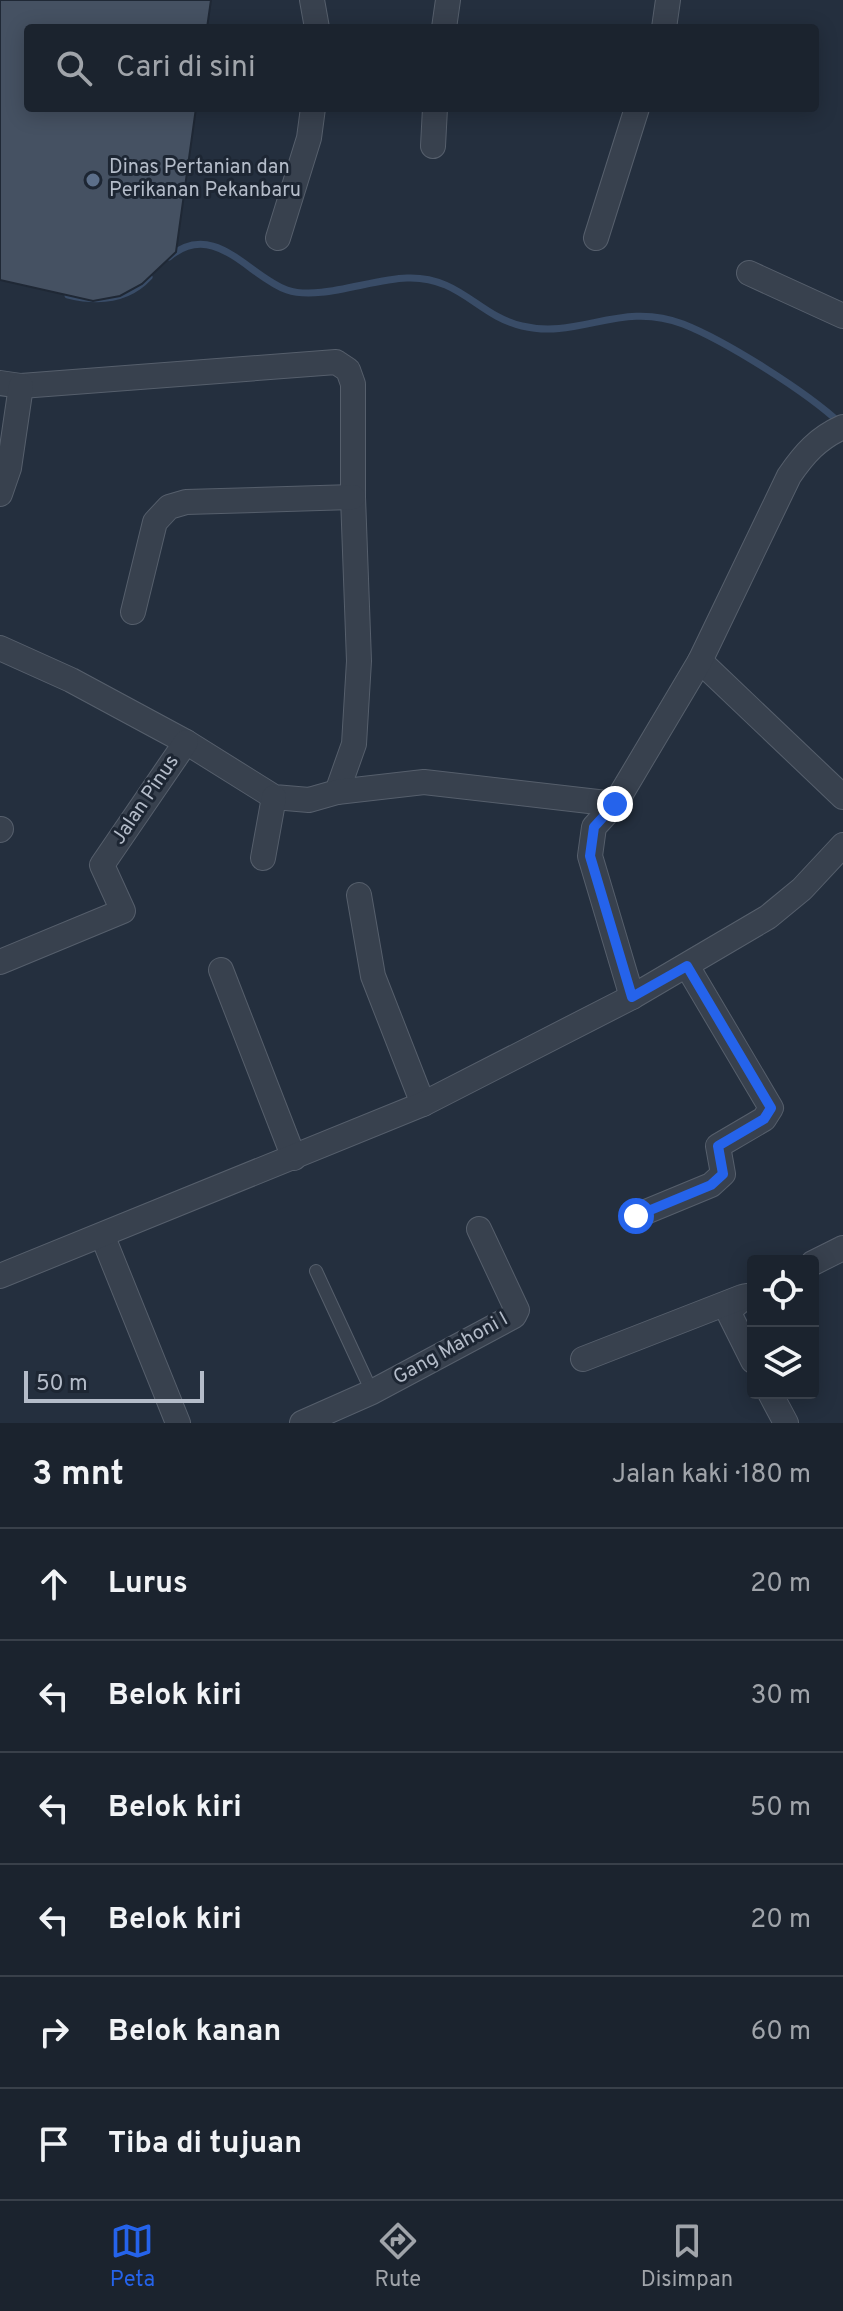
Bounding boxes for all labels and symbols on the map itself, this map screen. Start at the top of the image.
place label: Dinas Pertanian dan Perikanan Pekanbaru [109,155,301,204]
marker: Dinas Pertanian dan Perikanan Pekanbaru [84,171,102,189]
street label: Jalan Pinus [106,750,186,850]
route end [597,786,633,822]
route start [618,1198,654,1234]
street label: Gang Mahoni I [389,1307,513,1391]
scale bar [24,1367,204,1403]

